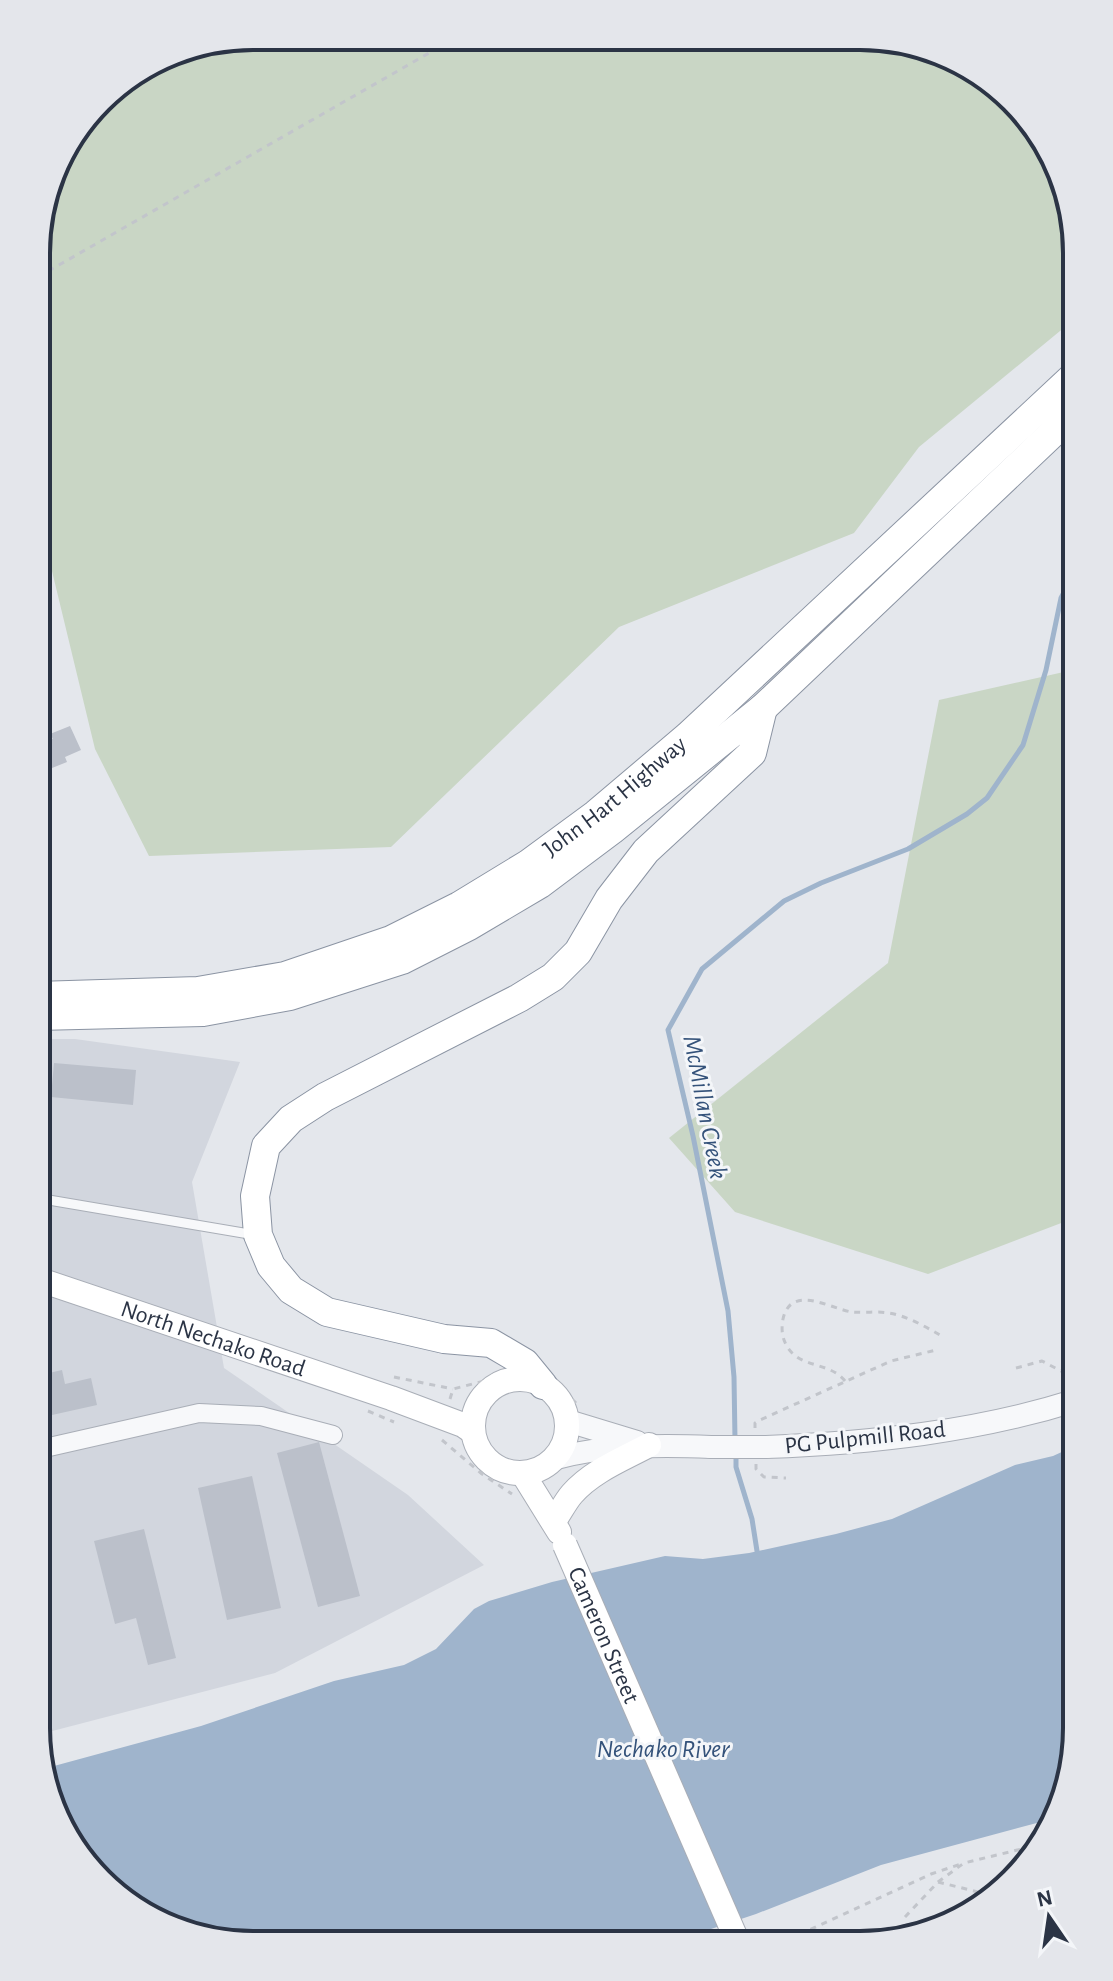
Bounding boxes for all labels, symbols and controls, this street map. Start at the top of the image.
street label: John Hart Highway [539,732,691,862]
water label: McMillan Creek [678,1033,732,1181]
street label: North Nechako Road [118,1297,308,1381]
street label: PG Pulpmill Road [783,1418,947,1458]
street label: Cameron Street [563,1564,643,1707]
water label: Nechako River [597,1736,731,1762]
north arrow [1009,1877,1089,1957]
text: N [1035,1886,1055,1911]

